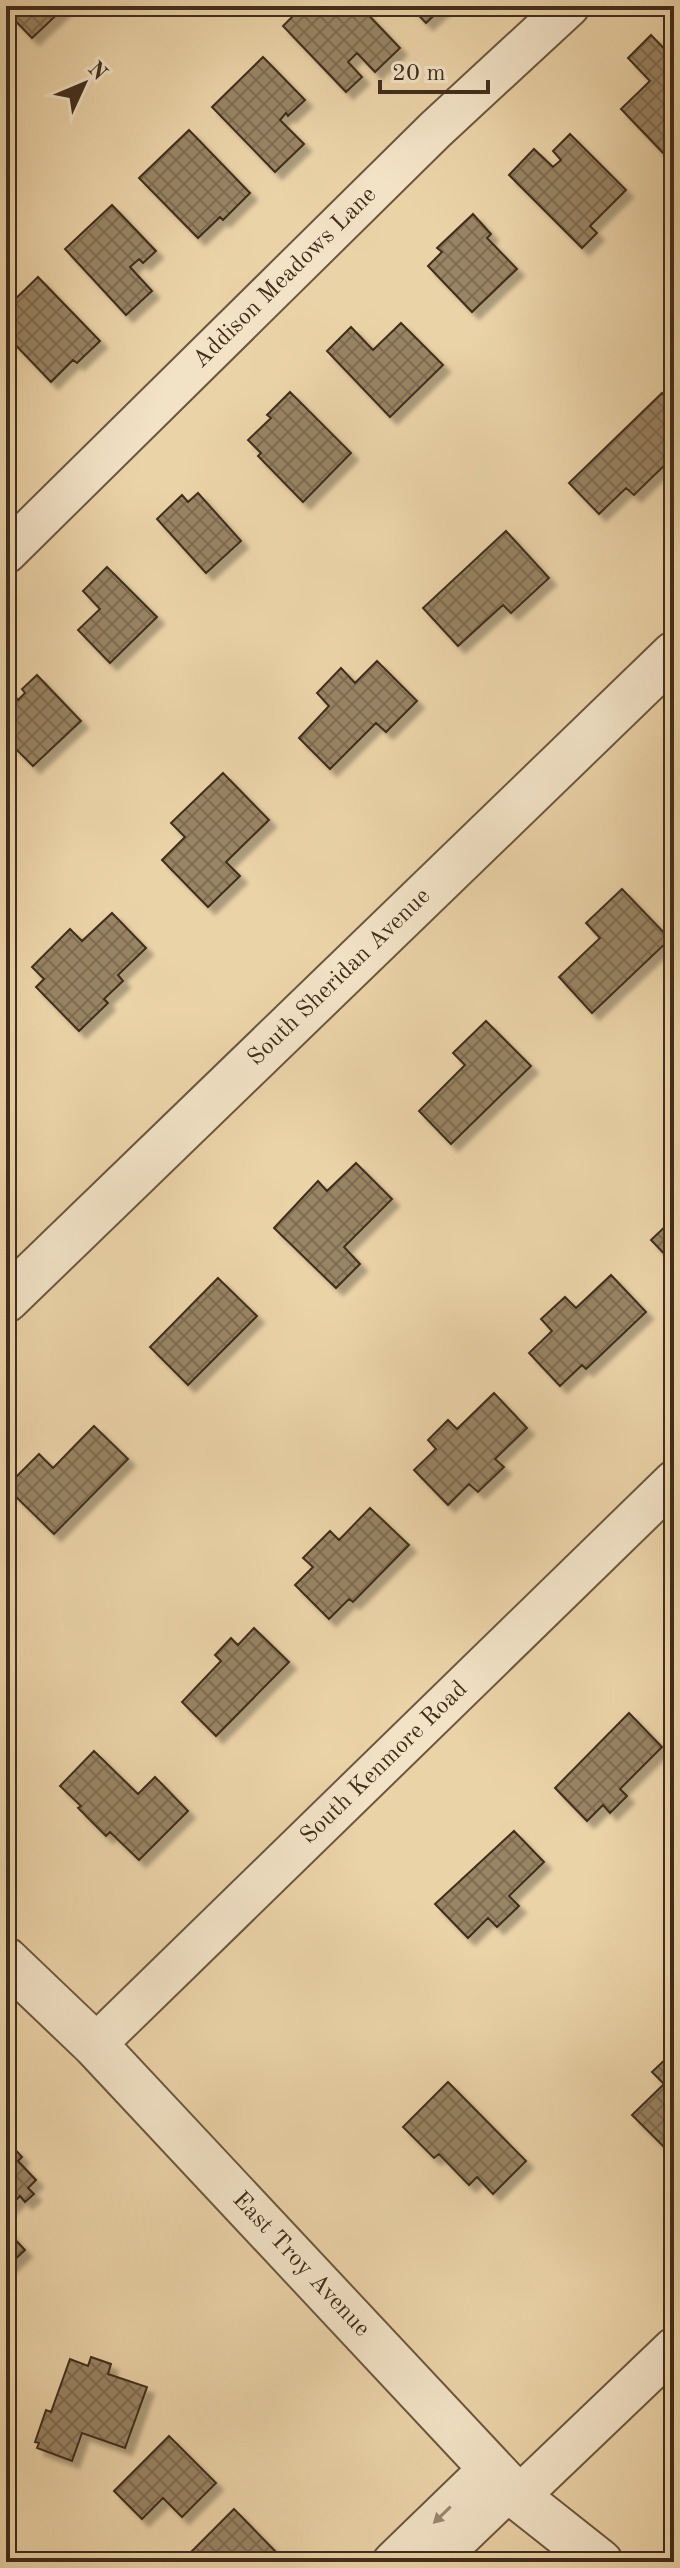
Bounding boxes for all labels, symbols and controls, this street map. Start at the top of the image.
north arrow [44,44,124,124]
scale bar [380,44,488,94]
text: N [83,58,111,85]
text: 20 m [392,62,446,86]
street label: Addison Meadows Lane [189,183,381,373]
street label: South Sheridan Avenue [244,884,435,1071]
street label: South Kenmore Road [296,1677,472,1849]
street label: East Troy Avenue [227,2188,374,2342]
one-way arrow [432,2506,451,2524]

